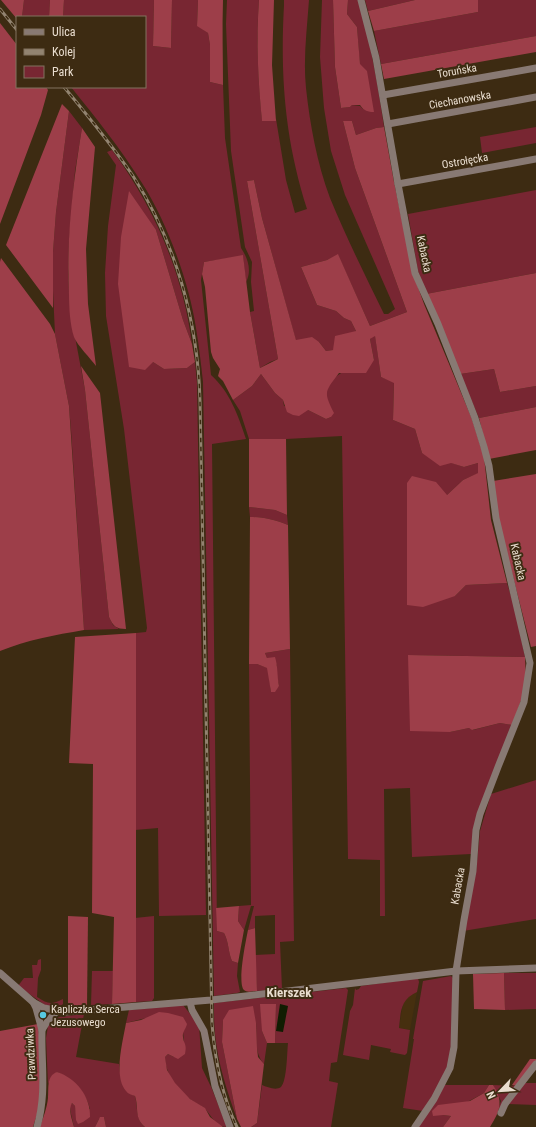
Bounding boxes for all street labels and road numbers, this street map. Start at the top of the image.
street label: Toruńska [436,61,478,81]
street label: Ciechanowska [428,88,492,112]
street label: Ostrołęcka [441,151,489,171]
street label: Kabacka [414,234,434,274]
street label: Kabacka [507,542,529,582]
street label: Kabacka [448,867,468,905]
street label: Prawdziwka [23,1028,39,1080]

